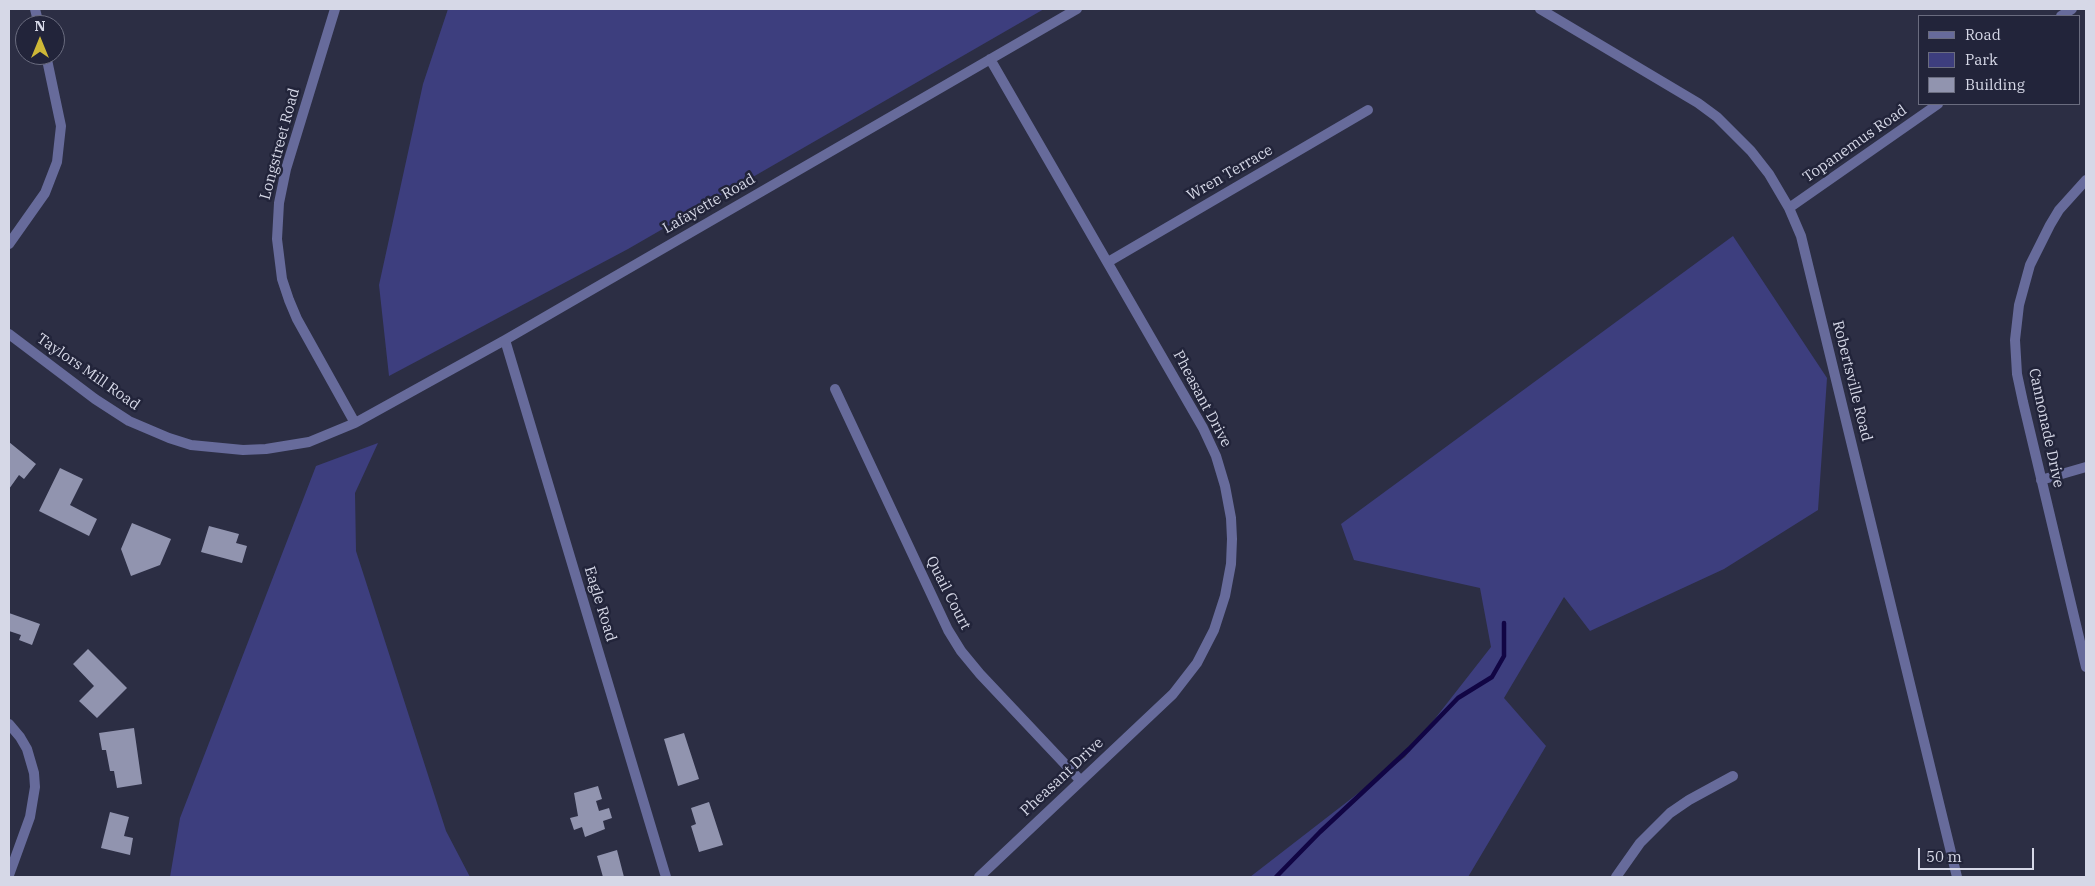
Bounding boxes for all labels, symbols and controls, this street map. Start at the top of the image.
north arrow [15,15,65,65]
legend [1918,15,2080,105]
text: N [34,17,46,35]
text: Road [1965,25,2001,44]
text: Park [1965,50,1998,69]
text: Building [1965,75,2025,94]
street label: Longstreet Road [256,86,304,202]
street label: Topanemus Road [1800,101,1910,187]
street label: Wren Terrace [1184,141,1276,205]
street label: Lafayette Road [660,170,758,238]
street label: Robertsville Road [1828,319,1876,443]
street label: Taylors Mill Road [33,330,143,414]
street label: Pheasant Drive [1169,348,1235,450]
street label: Cannonade Drive [2025,367,2067,489]
street label: Quail Court [922,553,974,633]
street label: Eagle Road [580,564,620,644]
street label: Pheasant Drive [1017,734,1107,820]
scale bar [1920,838,2036,870]
text: 50 m [1926,847,1962,866]

